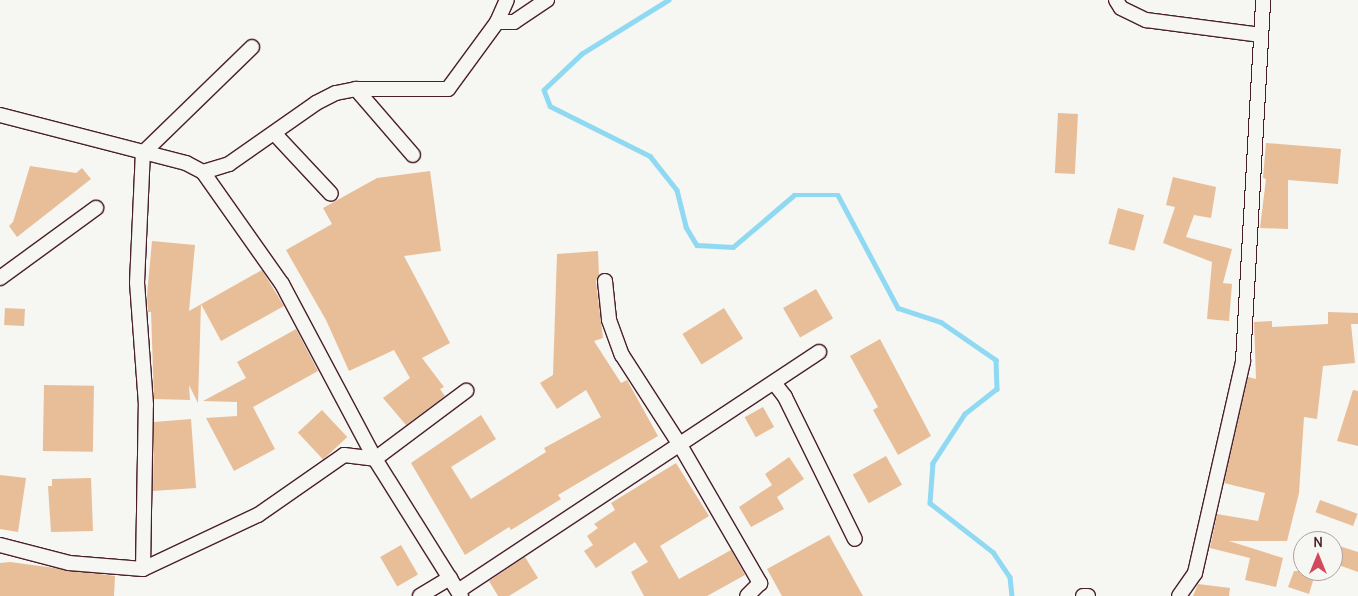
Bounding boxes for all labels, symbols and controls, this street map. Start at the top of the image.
north arrow [1293,531,1343,581]
text: N [1313,533,1323,551]

